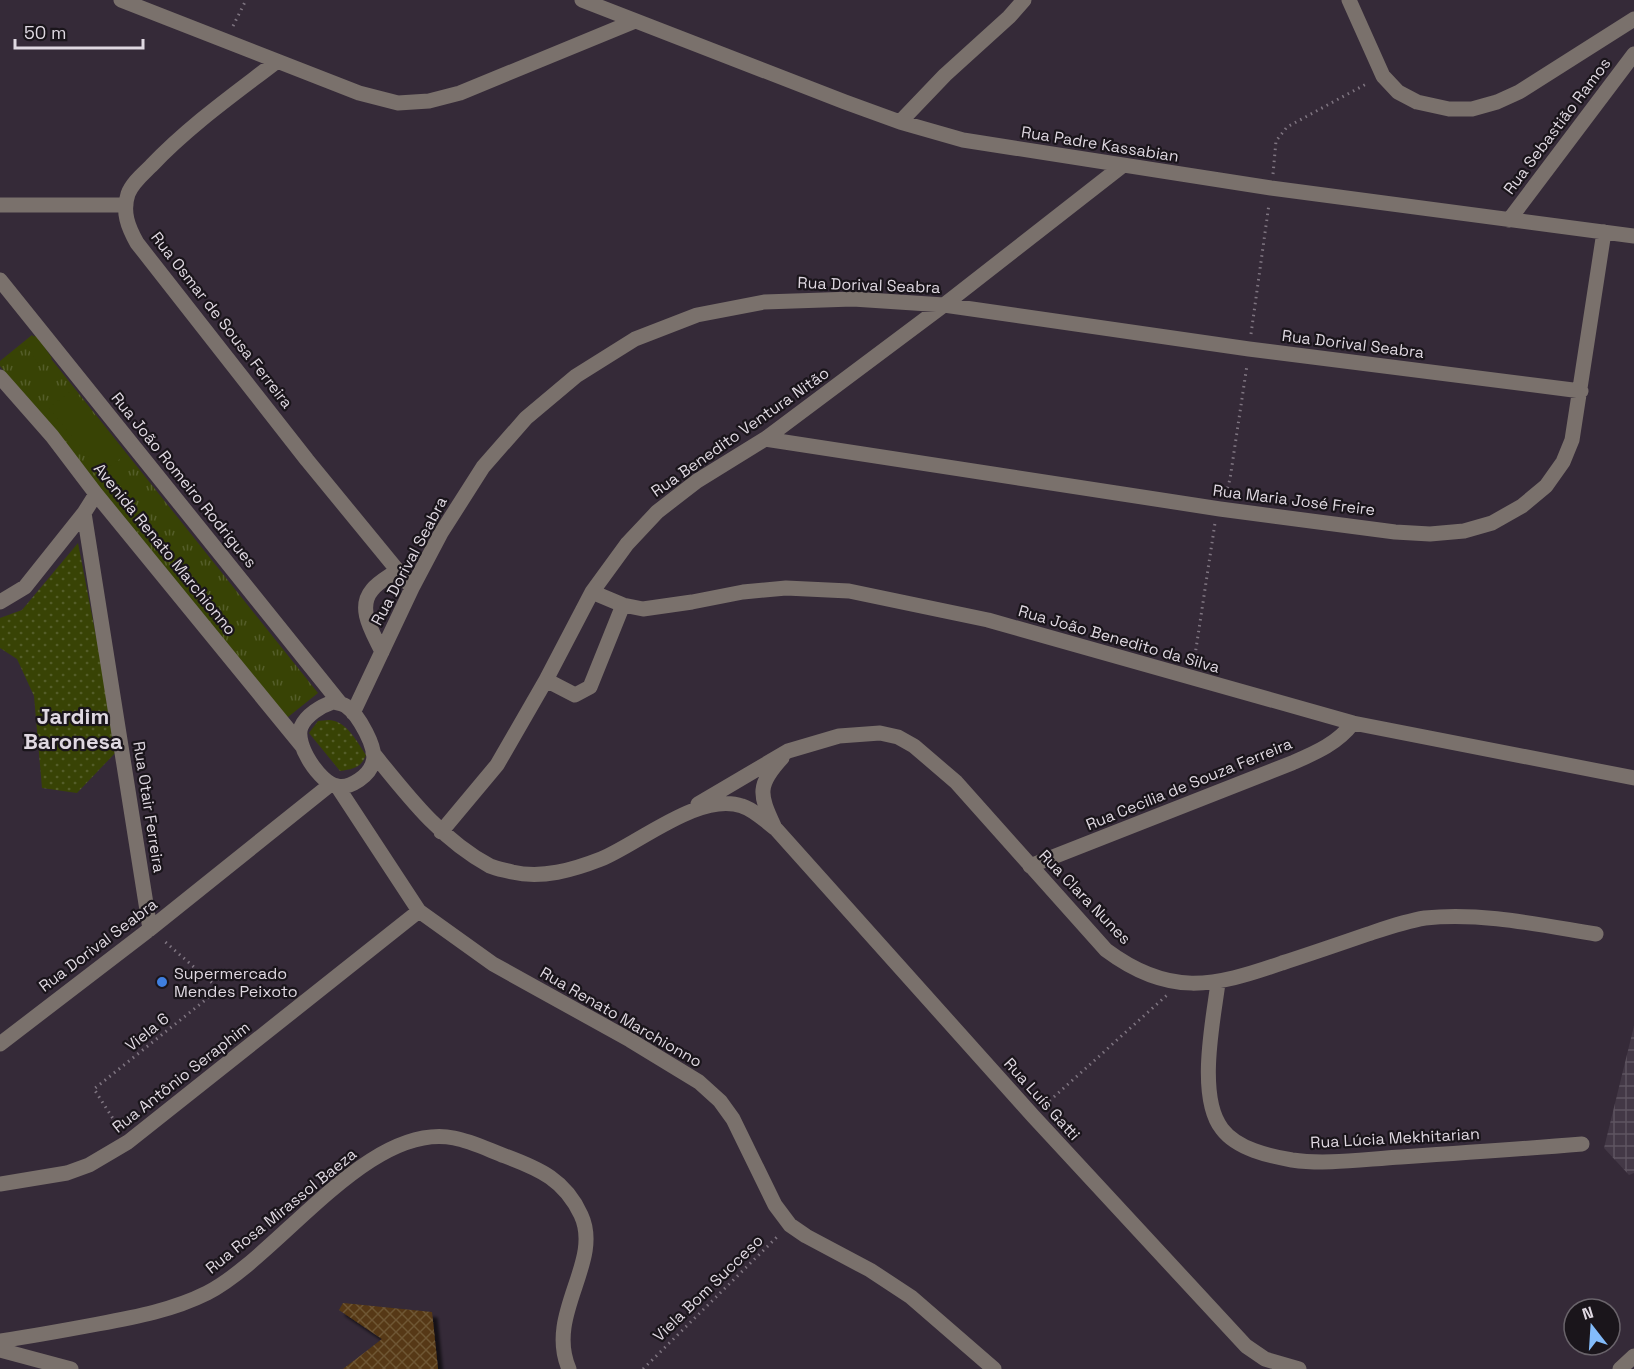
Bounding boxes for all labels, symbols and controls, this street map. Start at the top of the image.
scale bar [15,12,142,50]
text: 50 m [24,21,66,44]
street label: Rua Sebastião Ramos [1499,53,1615,199]
street label: Rua Padre Kassabian [1020,121,1180,167]
street label: Rua Osmar de Sousa Ferreira [146,227,298,413]
street label: Rua Dorival Seabra [797,272,941,298]
street label: Rua Dorival Seabra [1281,325,1425,363]
street label: Rua Benedito Ventura Nitão [647,362,833,502]
street label: Rua João Romeiro Rodrigues [107,388,261,572]
street label: Avenida Renato Marchionno [89,459,241,639]
street label: Rua Maria José Freire [1212,480,1376,520]
street label: Rua Dorival Seabra [366,493,452,629]
street label: Rua João Benedito da Silva [1016,600,1222,678]
district label: Jardim Baronesa [23,702,123,755]
street label: Rua Cecilia de Souza Ferreira [1083,733,1295,835]
street label: Rua Otair Ferreira [128,740,170,874]
street label: Rua Clara Nunes [1034,845,1136,949]
street label: Rua Dorival Seabra [35,894,161,996]
street label: Rua Renato Marchionno [536,962,706,1072]
place label: Supermercado Mendes Peixoto [174,963,298,1002]
marker: Supermercado Mendes Peixoto [155,975,169,989]
street label: Viela 6 [121,1008,173,1056]
street label: Rua Antônio Seraphim [108,1017,254,1137]
street label: Rua Luís Gatti [999,1053,1085,1145]
street label: Rua Lúcia Mekhitarian [1310,1123,1480,1153]
street label: Rua Rosa Mirassol Baeza [201,1144,361,1278]
street label: Viela Bom Succeso [648,1230,768,1346]
north arrow [1562,1297,1622,1357]
text: N [1580,1302,1596,1325]

